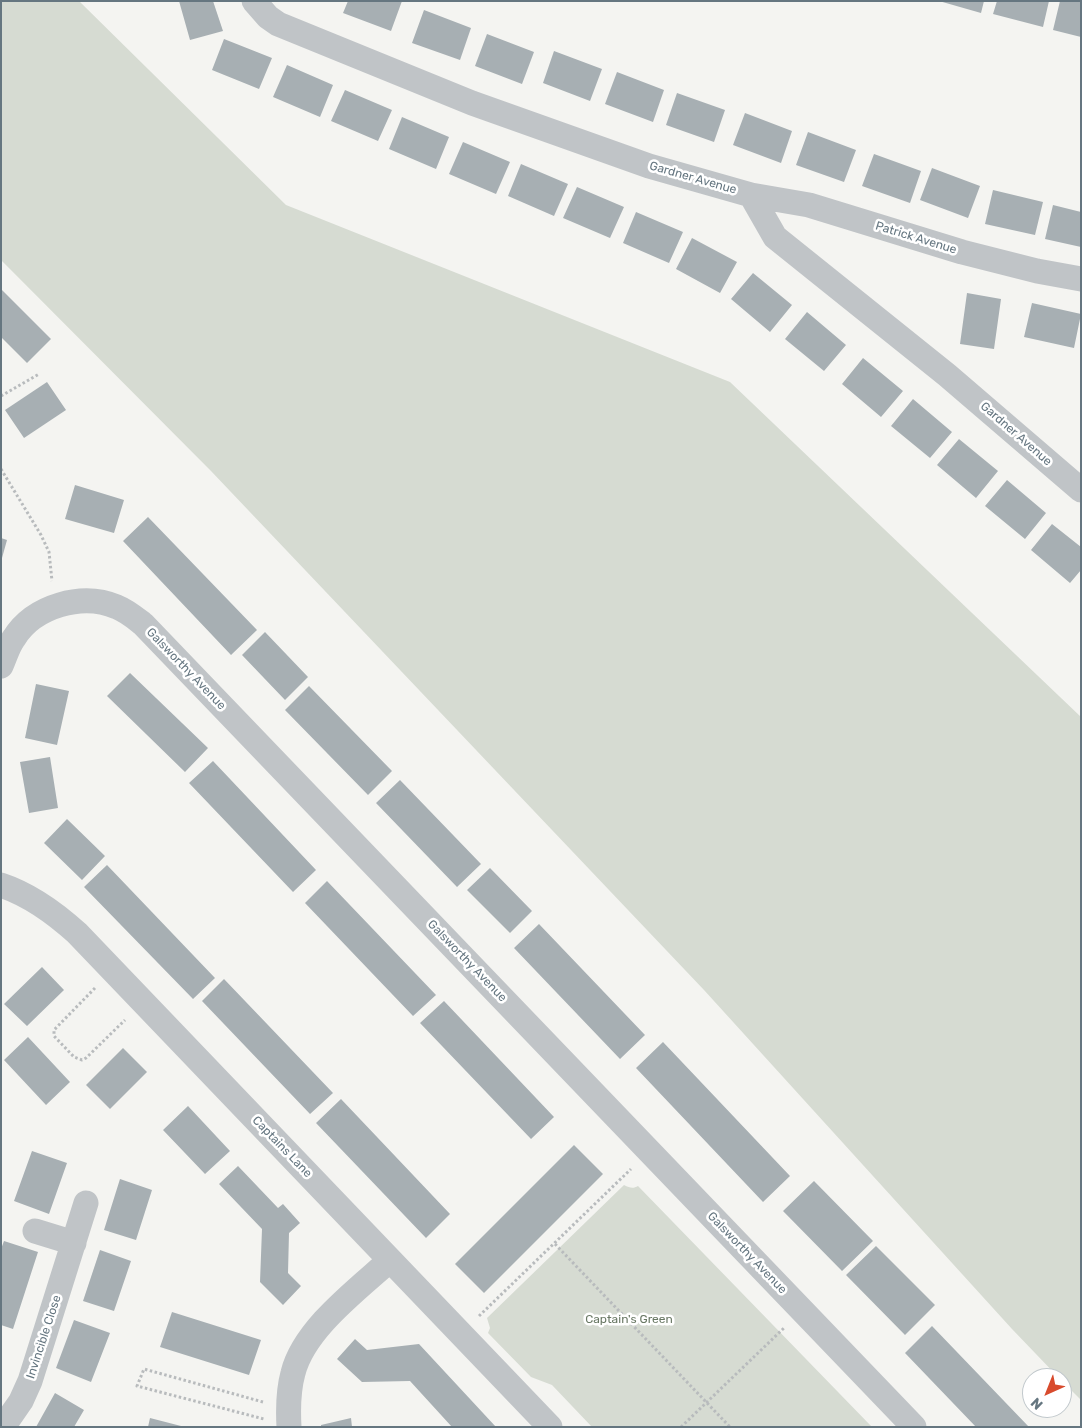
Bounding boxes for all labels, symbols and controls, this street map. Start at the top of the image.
street label: Gardner Avenue [648,159,738,197]
street label: Patrick Avenue [874,219,958,257]
street label: Gardner Avenue [977,399,1055,469]
street label: Galsworthy Avenue [143,625,229,713]
street label: Galsworthy Avenue [424,917,510,1005]
street label: Captains Lane [249,1113,315,1181]
street label: Galsworthy Avenue [704,1209,790,1297]
street label: Invincible Close [24,1293,64,1381]
park label: Captain's Green [585,1313,673,1327]
north arrow [1022,1368,1072,1418]
text: N [1027,1394,1046,1413]

